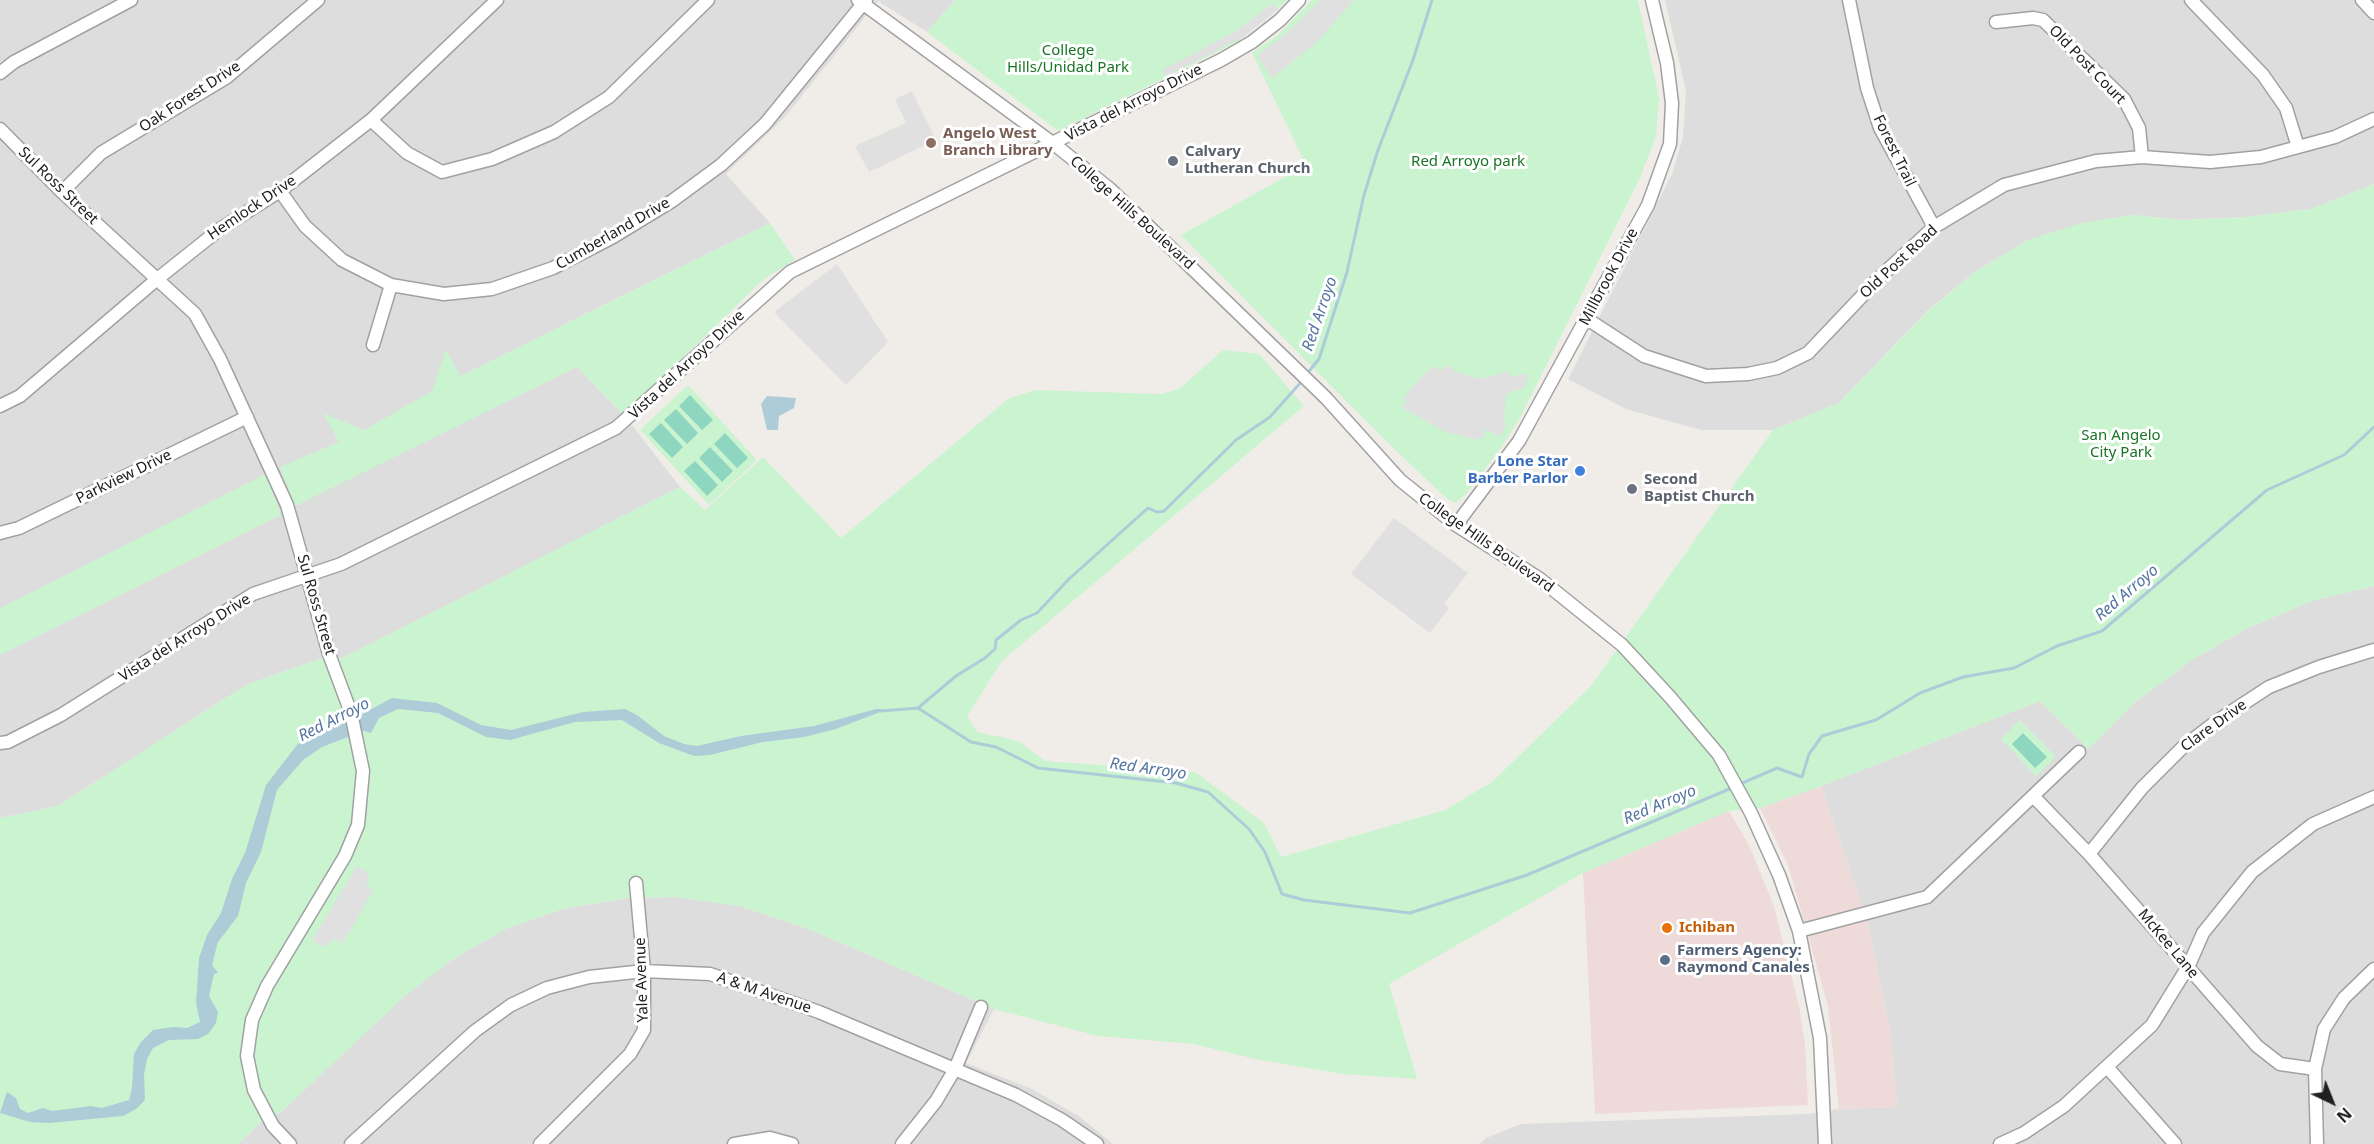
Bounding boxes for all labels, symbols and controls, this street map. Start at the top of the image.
street label: Old Post Court [2045,22,2129,108]
park label: College Hills/Unidad Park [1007,42,1129,77]
street label: Oak Forest Drive [136,58,244,136]
street label: Vista del Arroyo Drive [1062,61,1206,145]
street label: Forest Trail [1869,112,1919,190]
place label: Angelo West Branch Library [943,125,1053,160]
marker: Angelo West Branch Library [924,136,938,150]
street label: Sul Ross Street [14,143,102,229]
place label: Calvary Lutheran Church [1185,143,1310,178]
street label: College Hills Boulevard [1066,152,1198,274]
park label: Red Arroyo park [1411,153,1525,171]
marker: Calvary Lutheran Church [1166,154,1180,168]
street label: Hemlock Drive [204,172,300,244]
street label: Cumberland Drive [553,194,673,274]
street label: Old Post Road [1857,222,1941,302]
street label: Millbrook Drive [1576,225,1642,329]
water label: Red Arroyo [1298,274,1342,354]
street label: Vista del Arroyo Drive [625,307,749,423]
park label: San Angelo City Park [2081,427,2161,462]
street label: Parkview Drive [73,446,175,508]
place label: Lone Star Barber Parlor [1468,453,1568,488]
marker: Lone Star Barber Parlor [1573,464,1587,478]
place label: Second Baptist Church [1644,471,1754,506]
marker: Second Baptist Church [1625,482,1639,496]
street label: College Hills Boulevard [1415,489,1557,597]
street label: Sul Ross Street [293,553,339,657]
water label: Red Arroyo [2091,561,2163,625]
street label: Vista del Arroyo Drive [116,590,254,686]
water label: Red Arroyo [295,694,373,746]
street label: Clare Drive [2178,696,2250,756]
water label: Red Arroyo [1108,754,1188,784]
water label: Red Arroyo [1621,781,1699,829]
street label: McKee Lane [2134,906,2202,982]
place label: Ichiban [1679,919,1735,937]
marker: Ichiban [1660,921,1674,935]
street label: Yale Avenue [632,937,652,1023]
place label: Farmers Agency: Raymond Canales [1677,942,1810,977]
marker: Farmers Agency: Raymond Canales [1658,953,1672,967]
street label: A & M Avenue [714,968,814,1018]
north arrow [2302,1072,2362,1132]
text: N [2332,1103,2357,1128]

